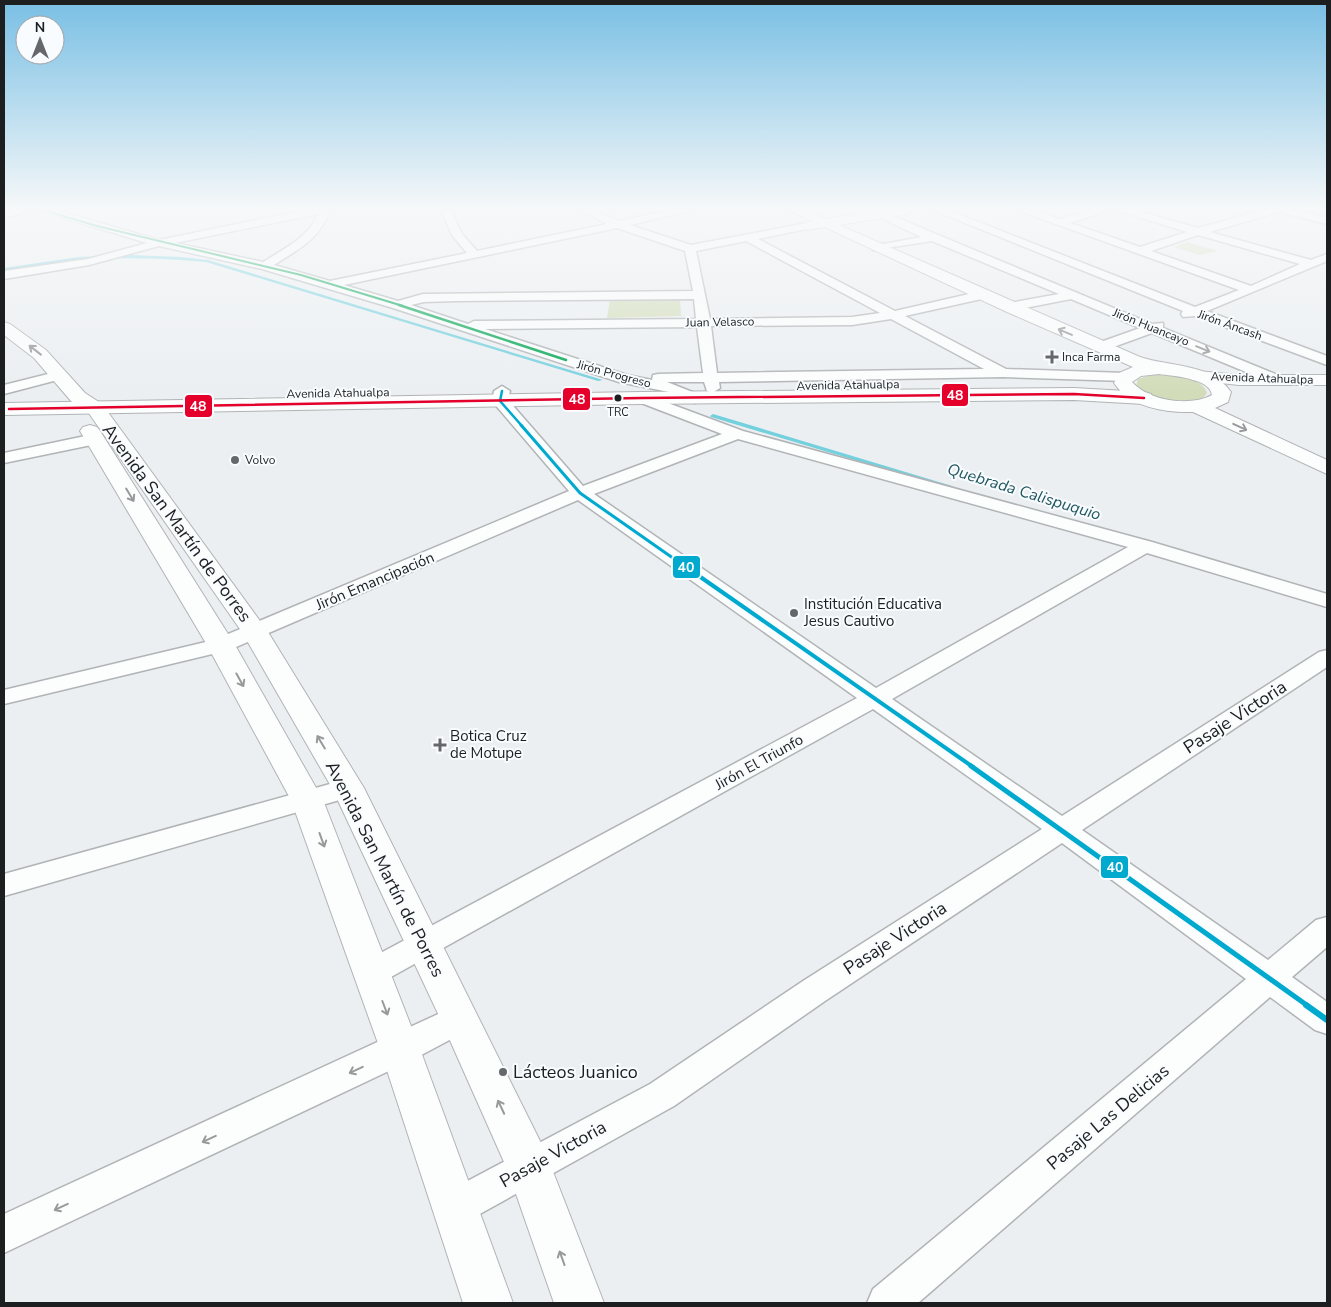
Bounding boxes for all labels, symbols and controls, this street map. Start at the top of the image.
north arrow [15,15,65,65]
text: N [35,18,45,37]
street label: Jirón Huancayo [1109,304,1192,350]
street label: Jirón Áncash [1195,306,1264,344]
street label: Juan Velasco [685,313,755,331]
one-way arrow [1058,326,1073,336]
one-way arrow [29,345,42,356]
one-way arrow [1195,345,1210,354]
place label: Inca Farma [1062,349,1120,365]
marker: Inca Farma [1046,351,1058,363]
street label: Jirón Progreso [574,356,653,392]
street label: Avenida Atahualpa [1210,368,1314,388]
street label: Avenida Atahualpa [796,376,900,394]
line badge: 48 [941,383,969,407]
street label: Avenida Atahualpa [286,384,390,402]
text: 48 [947,386,963,405]
line badge: 48 [562,387,591,411]
text: 48 [569,390,585,409]
marker: TRC [613,393,623,403]
line badge: 48 [184,394,213,418]
text: 48 [190,397,206,416]
place label: TRC [607,405,629,420]
street label: Avenida San Martín de Porres [97,419,257,627]
one-way arrow [1232,423,1247,432]
place label: Volvo [244,452,276,468]
marker: Volvo [229,454,241,466]
water label: Quebrada Calispuquio [945,458,1104,526]
one-way arrow [125,488,135,502]
street label: Jirón Emancipación [312,547,437,615]
line badge: 40 [672,555,701,579]
text: 40 [678,558,694,577]
place label: Institución Educativa Jesus Cautivo [803,594,942,631]
marker: Institución Educativa Jesus Cautivo [788,607,800,619]
one-way arrow [235,672,245,687]
street label: Pasaje Victoria [1179,675,1291,759]
place label: Botica Cruz de Motupe [450,726,527,763]
street label: Jirón El Triunfo [710,729,807,795]
one-way arrow [315,736,325,750]
marker: Botica Cruz de Motupe [434,739,446,751]
street label: Avenida San Martín de Porres [320,757,450,981]
one-way arrow [317,832,327,847]
line badge: 40 [1100,855,1129,879]
text: 40 [1107,858,1123,877]
street label: Pasaje Victoria [839,896,951,980]
one-way arrow [381,1001,390,1016]
street label: Pasaje Las Delicias [1042,1059,1174,1175]
place label: Lácteos Juanico [513,1060,638,1084]
one-way arrow [349,1066,364,1075]
marker: Lácteos Juanico [497,1066,509,1078]
one-way arrow [496,1100,505,1115]
street label: Pasaje Victoria [495,1115,611,1193]
one-way arrow [201,1134,216,1144]
one-way arrow [54,1203,69,1213]
one-way arrow [557,1250,566,1266]

